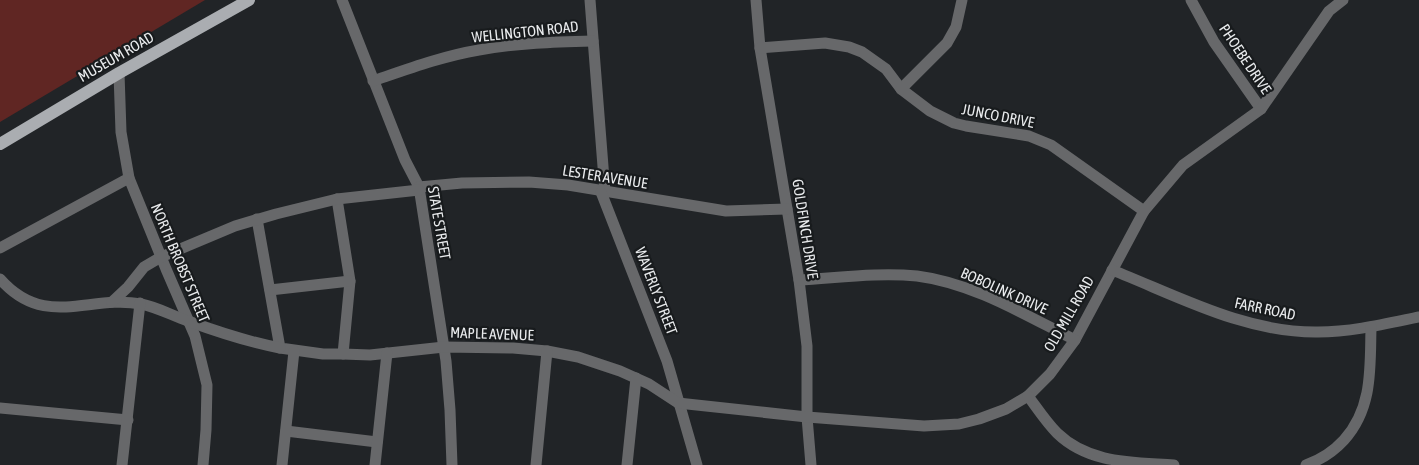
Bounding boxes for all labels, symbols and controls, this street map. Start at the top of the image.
street label: WELLINGTON ROAD [471,17,579,46]
street label: PHOEBE DRIVE [1216,21,1275,97]
street label: MUSEUM ROAD [75,28,157,85]
street label: JUNCO DRIVE [961,100,1036,131]
street label: LESTER AVENUE [561,161,649,192]
street label: GOLDFINCH DRIVE [789,178,822,281]
street label: STATE STREET [425,185,454,261]
street label: NORTH BROBST STREET [148,201,213,325]
street label: WAVERLY STREET [632,245,681,337]
street label: BOBOLINK DRIVE [958,264,1051,317]
street label: OLD MILL ROAD [1040,273,1097,355]
street label: FARR ROAD [1233,294,1297,323]
street label: MAPLE AVENUE [450,324,535,343]

